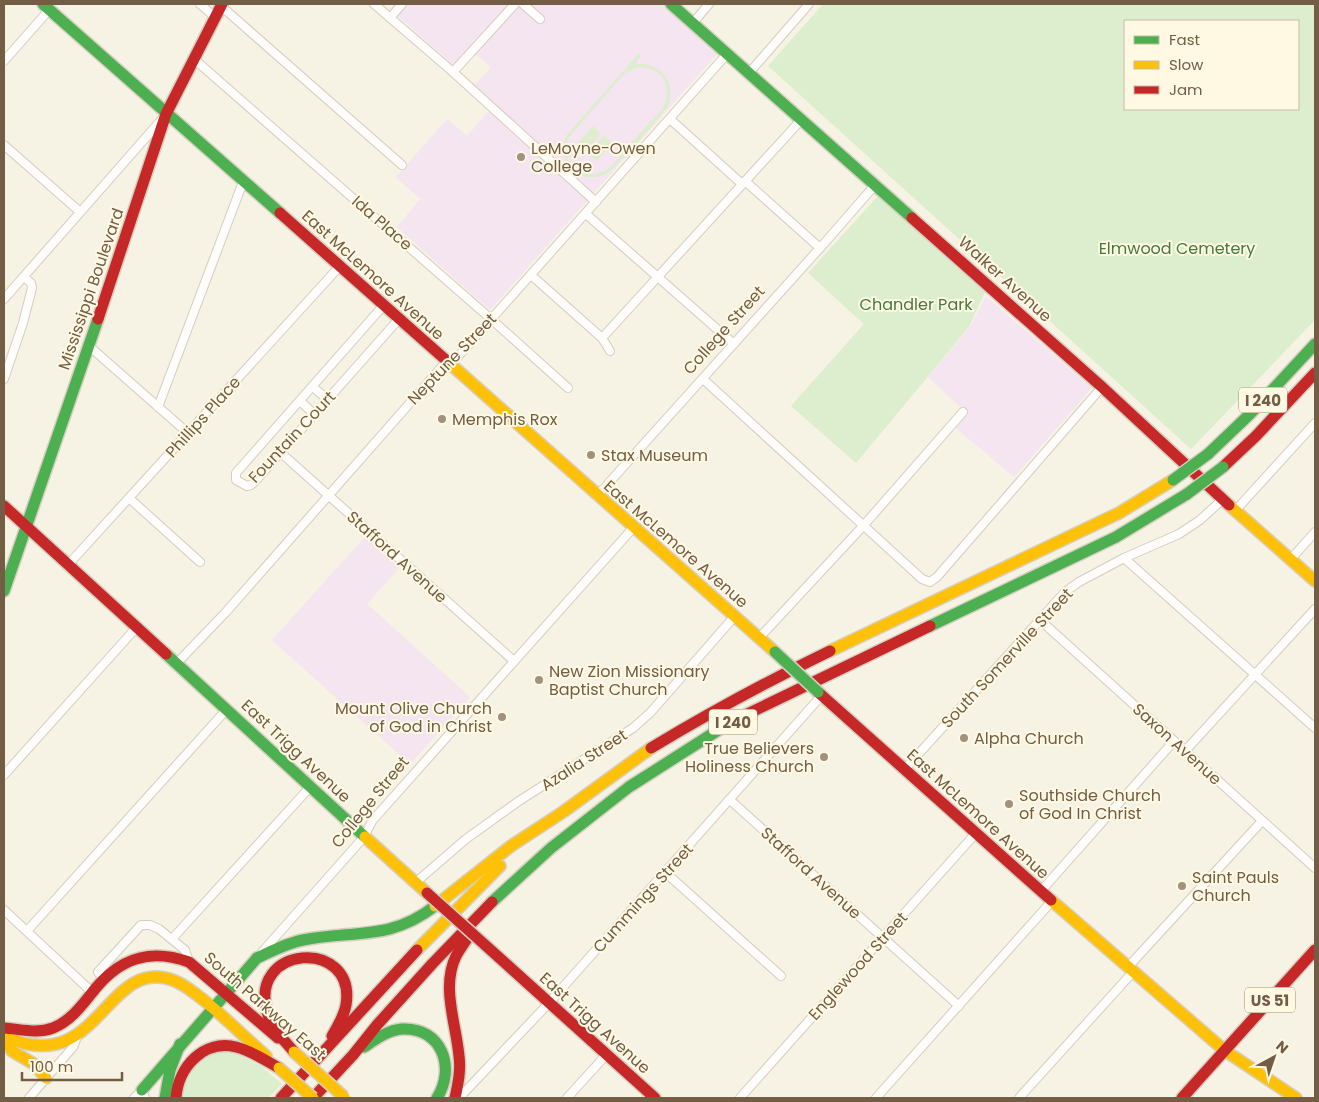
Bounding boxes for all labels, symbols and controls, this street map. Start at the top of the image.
legend [1124,20,1299,110]
text: Fast [1169,29,1200,50]
text: Slow [1169,54,1204,75]
text: Jam [1169,79,1203,100]
place label: LeMoyne-Owen College [531,137,656,178]
marker: LeMoyne-Owen College [515,151,527,163]
street label: Ida Place [347,190,417,256]
street label: Mississippi Boulevard [53,205,129,373]
street label: East McLemore Avenue [297,205,449,345]
street label: Walker Avenue [953,231,1057,327]
park label: Elmwood Cemetery [1099,237,1255,260]
street label: College Street [678,280,770,379]
park label: Chandler Park [860,293,973,316]
street label: Neptune Street [402,308,502,410]
street label: Phillips Place [160,371,246,463]
street label: Fountain Court [243,386,341,488]
road number: I 240 [1239,388,1287,412]
place label: Memphis Rox [452,408,558,431]
marker: Memphis Rox [436,413,448,425]
place label: Stax Museum [601,444,708,467]
marker: Stax Museum [585,449,597,461]
street label: East McLemore Avenue [599,475,753,613]
street label: Stafford Avenue [342,506,452,608]
street label: South Somerville Street [936,583,1078,733]
place label: New Zion Missionary Baptist Church [549,660,710,701]
marker: New Zion Missionary Baptist Church [533,674,545,686]
street label: East Trigg Avenue [236,694,356,808]
place label: Mount Olive Church of God in Christ [335,697,492,738]
street label: Saxon Avenue [1127,698,1227,790]
road number: I 240 [709,710,757,734]
marker: Mount Olive Church of God in Christ [496,711,508,723]
street label: Azalia Street [536,723,632,797]
place label: Alpha Church [974,727,1084,750]
marker: Alpha Church [958,732,970,744]
place label: True Believers Holiness Church [685,737,814,778]
street label: East McLemore Avenue [902,744,1054,884]
street label: College Street [326,751,414,853]
marker: True Believers Holiness Church [818,751,830,763]
place label: Southside Church of God In Christ [1019,784,1161,825]
marker: Southside Church of God In Christ [1003,798,1015,810]
street label: Stafford Avenue [756,822,866,924]
street label: Cummings Street [588,838,699,958]
place label: Saint Pauls Church [1192,866,1279,907]
marker: Saint Pauls Church [1176,880,1188,892]
street label: Englewood Street [803,907,913,1025]
street label: South Parkway East [199,947,331,1066]
street label: East Trigg Avenue [535,967,656,1079]
road number: US 51 [1245,988,1295,1012]
north arrow [1249,1032,1299,1082]
text: N [1272,1036,1293,1058]
scale bar [22,1050,122,1082]
text: 100 m [30,1056,73,1077]

